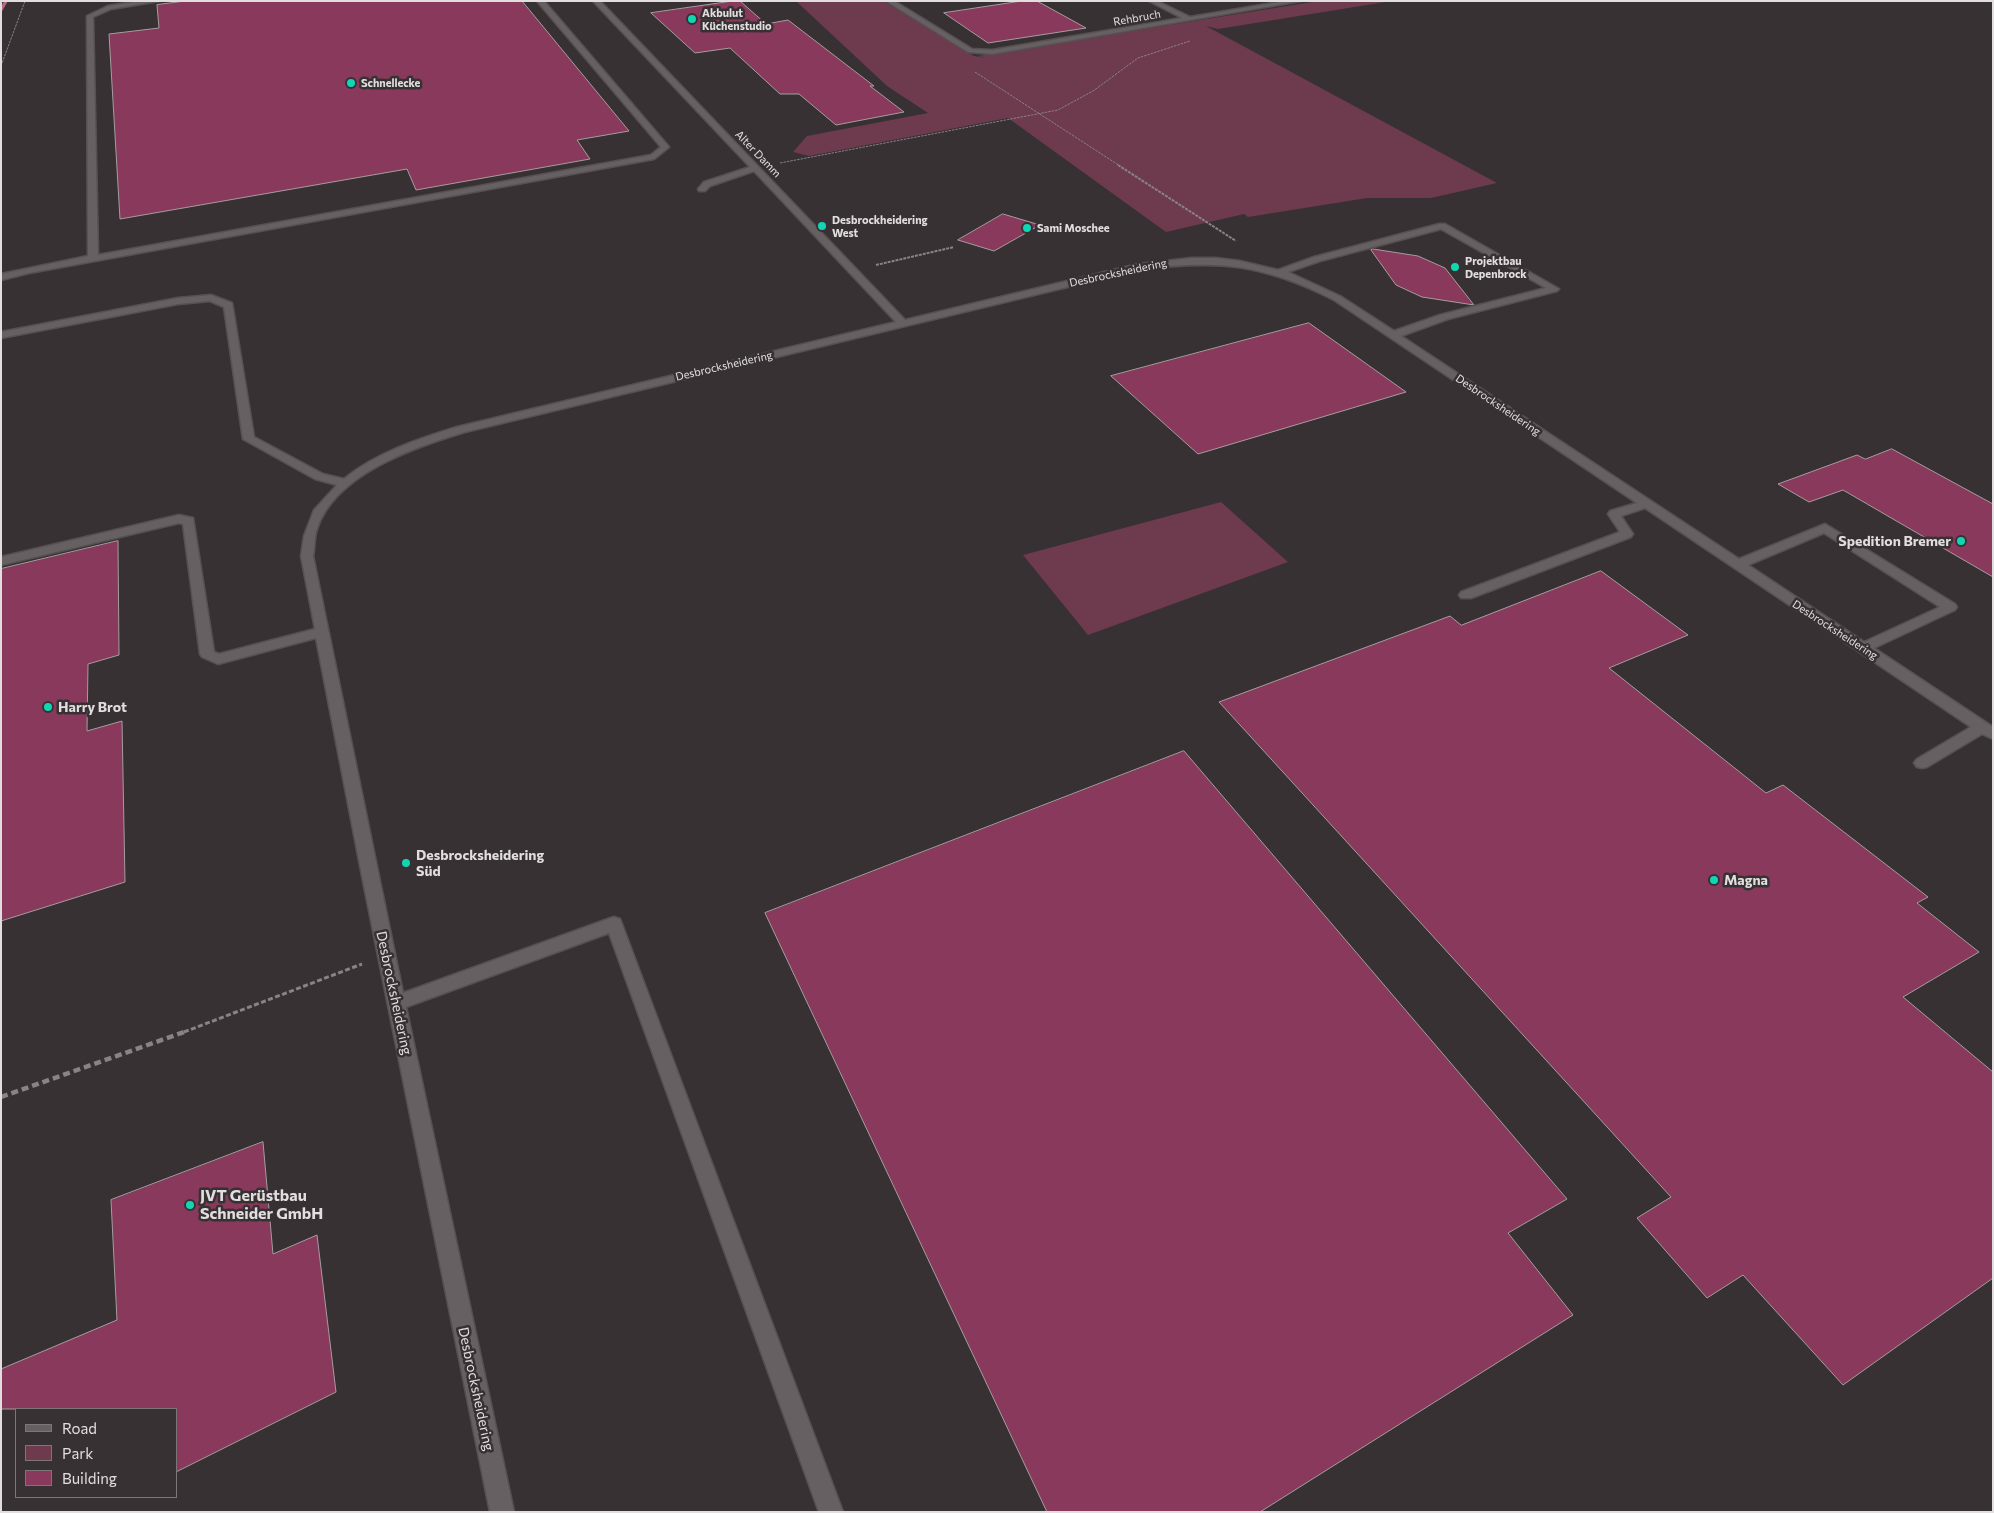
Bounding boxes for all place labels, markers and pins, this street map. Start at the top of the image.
place label: Akbulut Küchenstudio [702,6,772,32]
marker: Akbulut Küchenstudio [686,13,698,25]
place label: Schnellecke [361,76,420,90]
marker: Schnellecke [345,77,357,89]
place label: Desbrockheidering West [832,213,928,239]
marker: Desbrockheidering West [816,220,828,232]
place label: Sami Moschee [1037,221,1110,235]
marker: Sami Moschee [1021,222,1033,234]
place label: Projektbau Depenbrock [1465,254,1527,280]
marker: Projektbau Depenbrock [1449,261,1461,273]
place label: Spedition Bremer [1838,533,1951,549]
marker: Spedition Bremer [1955,535,1967,547]
place label: Harry Brot [58,699,127,715]
marker: Harry Brot [42,701,54,713]
place label: Desbrocksheidering Süd [416,847,544,880]
marker: Desbrocksheidering Süd [400,857,412,869]
place label: Magna [1724,872,1768,888]
marker: Magna [1708,874,1720,886]
place label: JVT Gerüstbau Schneider GmbH [200,1186,323,1224]
marker: JVT Gerüstbau Schneider GmbH [184,1199,196,1211]

